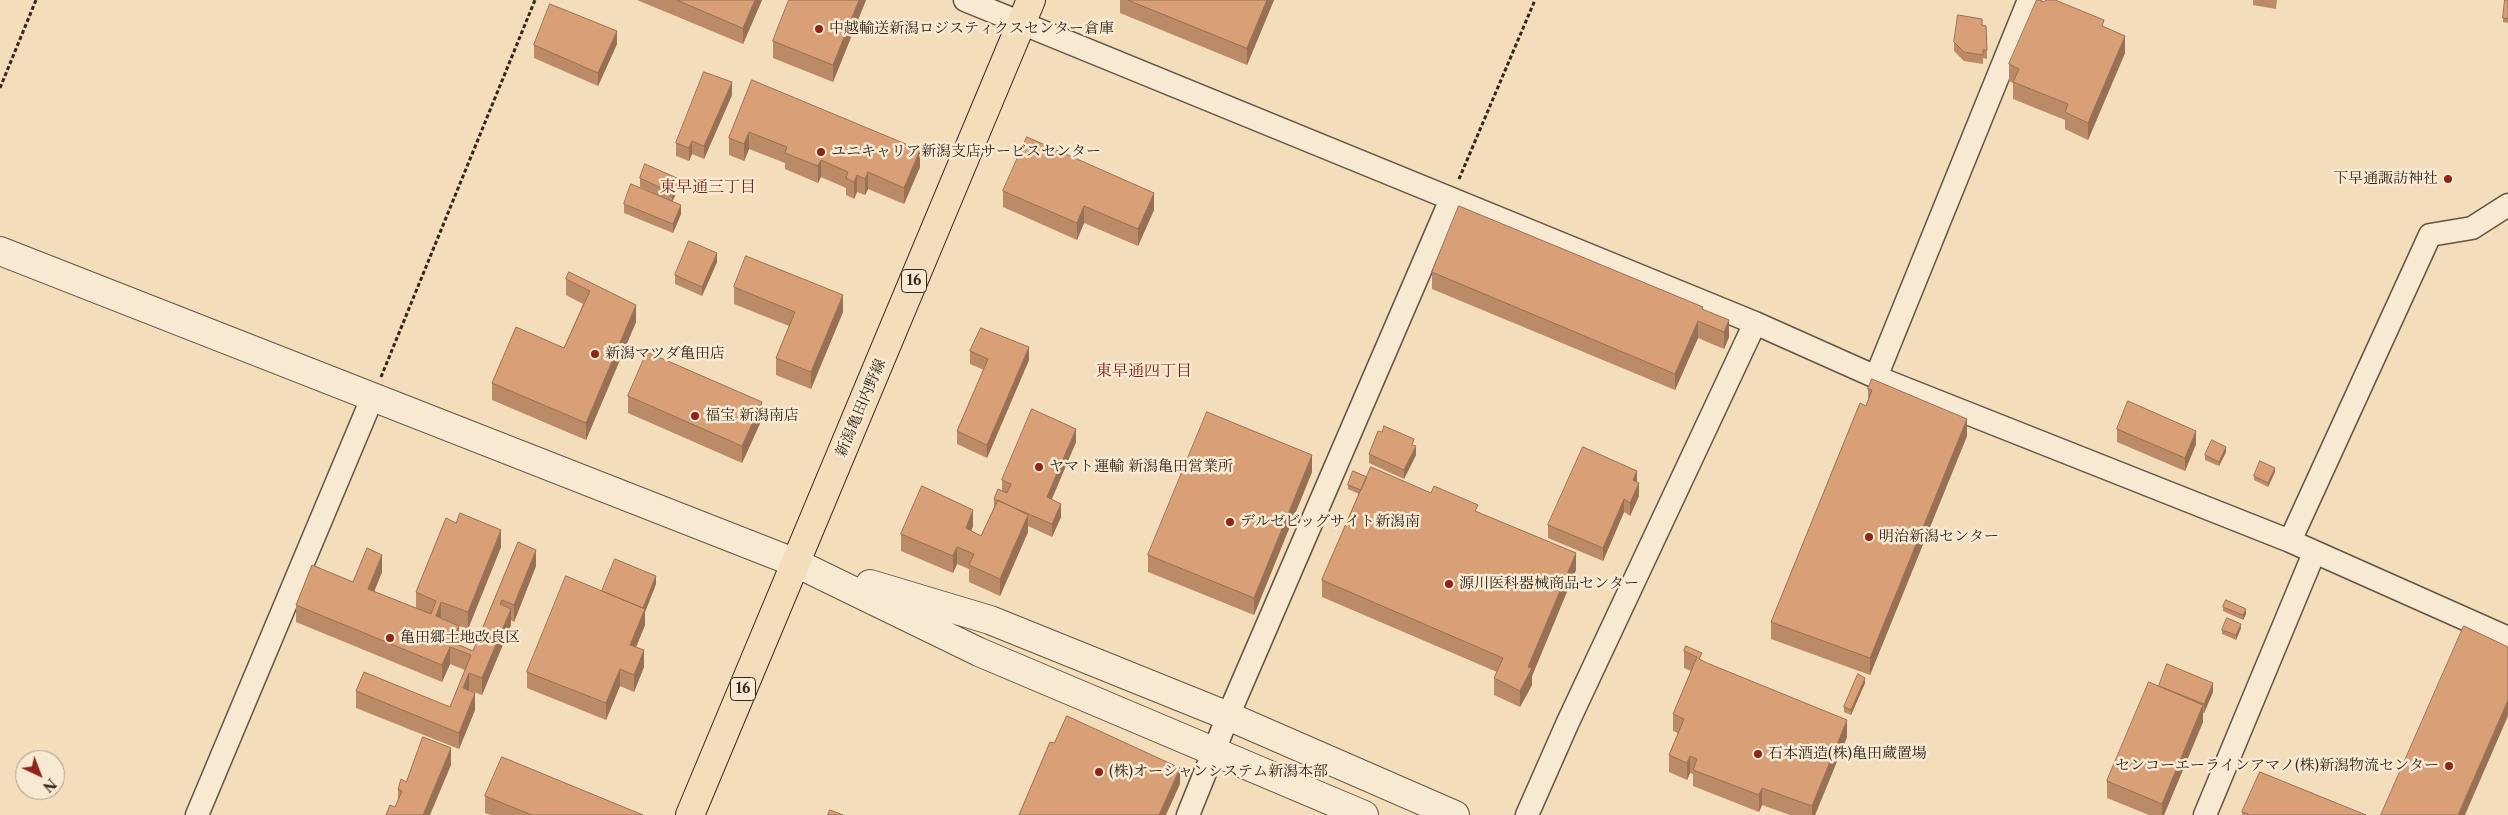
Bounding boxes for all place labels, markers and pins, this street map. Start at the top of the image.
place label: 中越輸送新潟ロジスティクスセンター倉庫 [829,20,1114,38]
marker: 中越輸送新潟ロジスティクスセンター倉庫 [813,23,825,35]
place label: ユニキャリア新潟支店サービスセンター [831,143,1101,161]
marker: ユニキャリア新潟支店サービスセンター [815,146,827,158]
place label: 下早通諏訪神社 [2333,170,2438,188]
marker: 下早通諏訪神社 [2442,173,2454,185]
place label: 新潟マツダ亀田店 [605,345,725,363]
marker: 新潟マツダ亀田店 [589,348,601,360]
place label: 福宝 新潟南店 [705,407,799,425]
marker: 福宝 新潟南店 [689,410,701,422]
place label: ヤマト運輸 新潟亀田営業所 [1049,458,1233,476]
marker: ヤマト運輸 新潟亀田営業所 [1033,461,1045,473]
place label: デルゼビッグサイト新潟南 [1240,513,1420,531]
marker: デルゼビッグサイト新潟南 [1224,516,1236,528]
place label: 明治新潟センター [1879,528,1999,546]
marker: 明治新潟センター [1863,531,1875,543]
place label: 源川医科器械商品センター [1459,575,1639,593]
marker: 源川医科器械商品センター [1443,578,1455,590]
place label: 亀田郷土地改良区 [400,629,520,647]
marker: 亀田郷土地改良区 [384,632,396,644]
place label: 石本酒造(株)亀田蔵置場 [1768,745,1927,763]
marker: 石本酒造(株)亀田蔵置場 [1752,748,1764,760]
place label: センコーエーラインアマノ(株)新潟物流センター [2115,757,2439,775]
marker: センコーエーラインアマノ(株)新潟物流センター [2443,760,2455,772]
place label: (株)オーシャンシステム新潟本部 [1109,763,1328,781]
marker: (株)オーシャンシステム新潟本部 [1093,766,1105,778]

